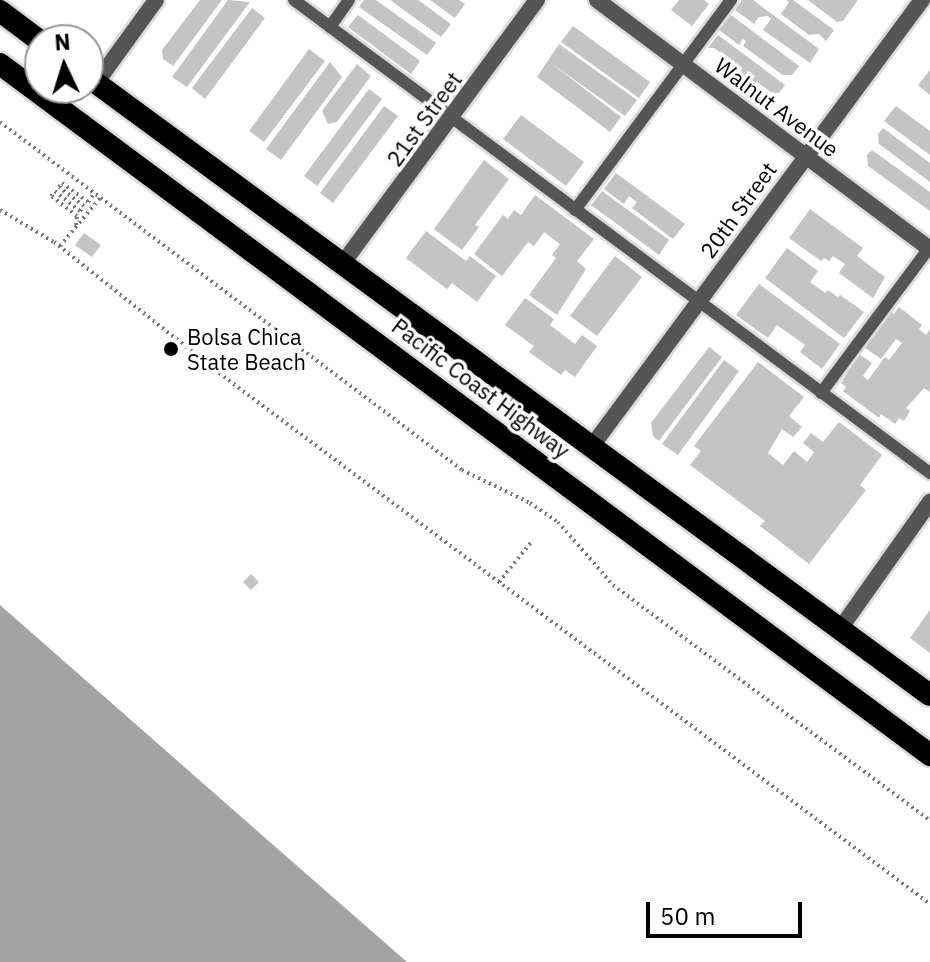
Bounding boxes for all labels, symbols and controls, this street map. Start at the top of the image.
north arrow [24,24,104,104]
text: N [53,27,71,57]
street label: Walnut Avenue [710,52,844,162]
street label: 21st Street [381,67,467,171]
street label: 20th Street [694,157,782,263]
street label: Pacific Coast Highway [387,313,575,463]
place label: Bolsa Chica State Beach [187,323,306,374]
marker: Bolsa Chica State Beach [162,340,180,358]
scale bar [650,886,806,936]
text: 50 m [660,900,715,932]

